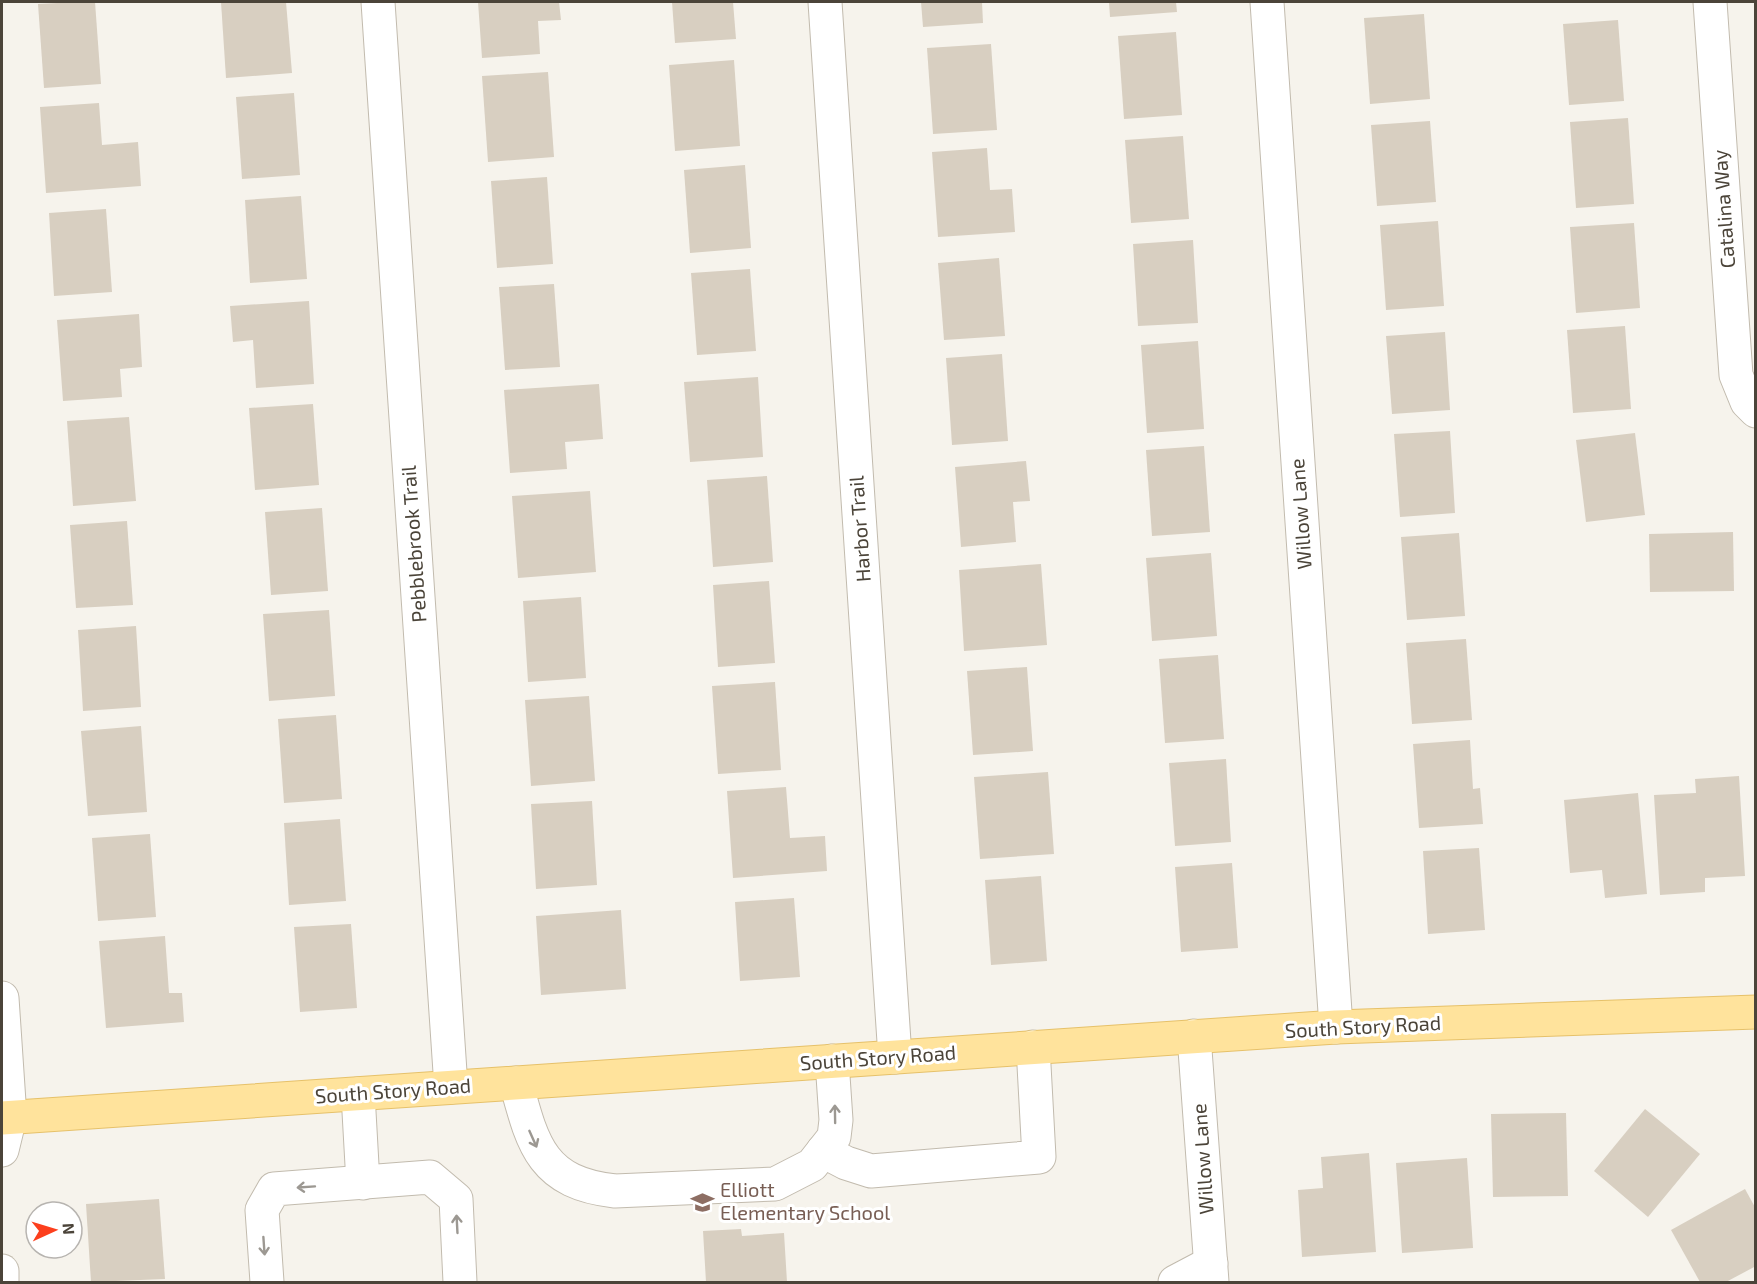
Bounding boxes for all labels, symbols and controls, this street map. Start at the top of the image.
street label: Catalina Way [1707,148,1739,269]
street label: Willow Lane [1284,458,1316,570]
street label: Pebblebrook Trail [396,465,430,623]
street label: Harbor Trail [843,475,875,583]
street label: South Story Road [1284,1010,1442,1042]
street label: South Story Road [799,1040,957,1074]
street label: South Story Road [314,1073,472,1107]
street label: Willow Lane [1186,1103,1218,1215]
one-way arrow [829,1105,841,1125]
one-way arrow [528,1129,540,1147]
place label: Elliott Elementary School [720,1177,890,1224]
one-way arrow [297,1181,317,1192]
school or university icon: Elliott Elementary School [689,1189,715,1215]
north arrow [24,1200,84,1260]
one-way arrow [451,1215,462,1235]
text: N [60,1222,79,1235]
one-way arrow [259,1236,270,1256]

